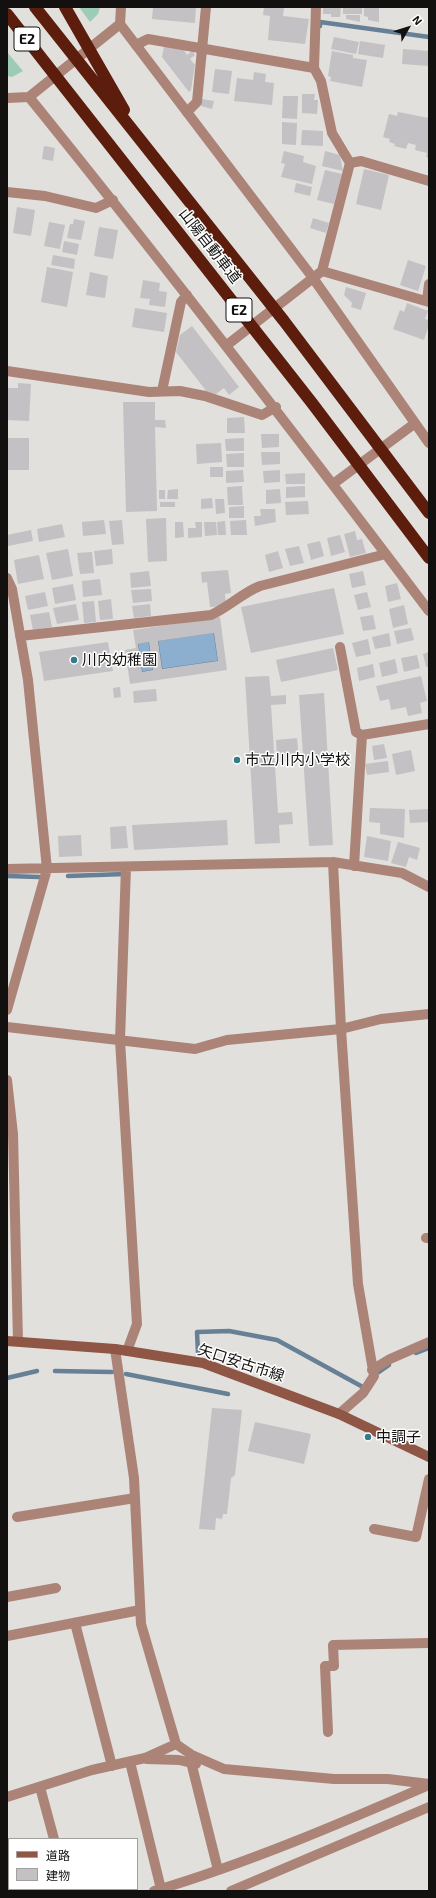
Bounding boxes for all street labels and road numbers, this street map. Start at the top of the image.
road number: E2 [14,27,40,51]
street label: 山陽自動車道 [175,205,245,287]
road number: E2 [226,298,252,322]
street label: 矢口安古市線 [195,1341,287,1385]

